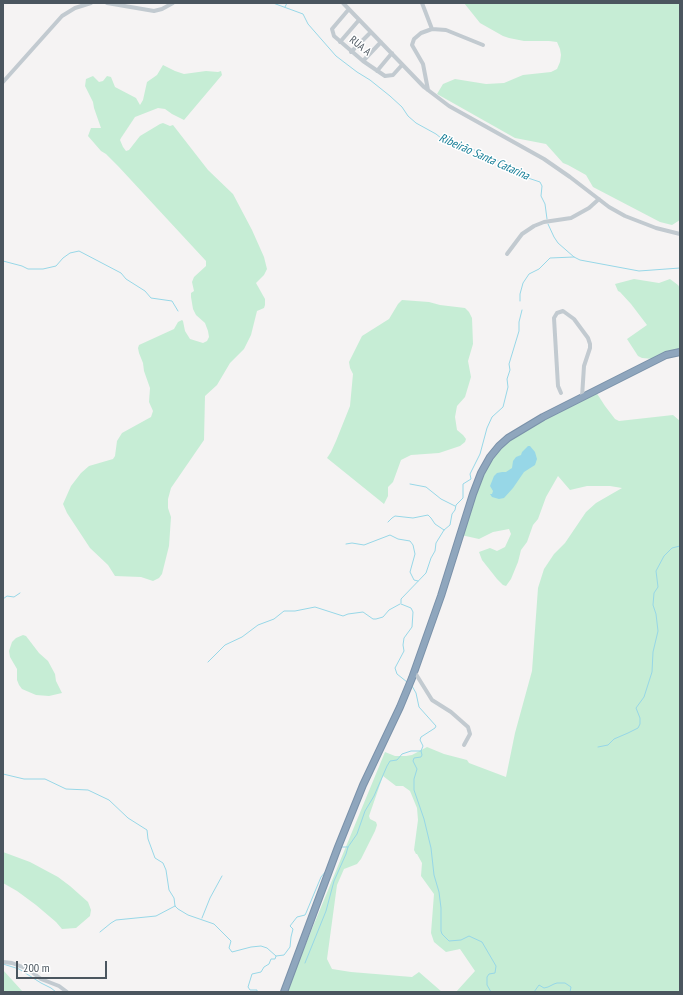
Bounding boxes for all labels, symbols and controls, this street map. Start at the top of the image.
street label: RUA A [347,33,373,59]
water label: Ribeirão Santa Catarina [437,131,531,183]
scale bar [18,953,109,979]
text: 200 m [23,960,50,975]

